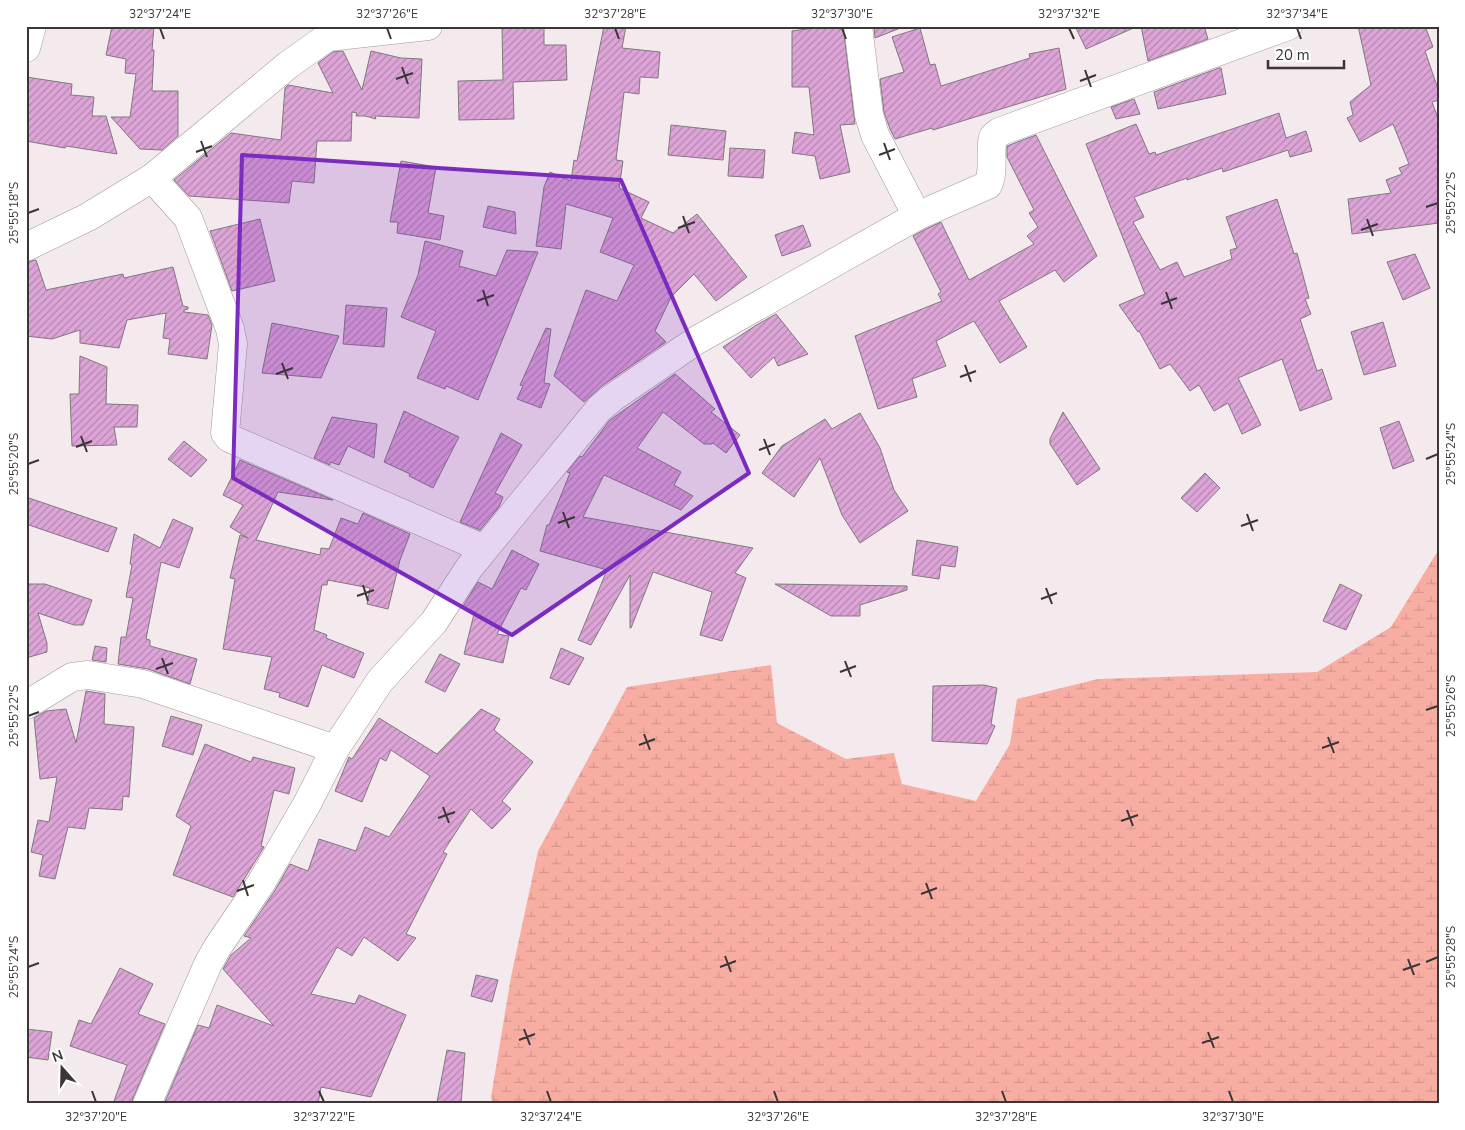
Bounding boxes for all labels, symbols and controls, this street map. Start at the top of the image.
text: 32°37'24"E [129,6,191,22]
text: 32°37'26"E [356,6,418,22]
text: 32°37'28"E [584,6,646,22]
text: 32°37'30"E [811,6,873,22]
text: 32°37'32"E [1038,6,1100,22]
text: 32°37'34"E [1266,6,1328,22]
scale bar [1268,38,1344,70]
text: 20 m [1275,45,1310,65]
text: 25°55'22"S [1443,172,1459,234]
text: 25°55'18"S [6,182,22,244]
text: 25°55'24"S [1443,423,1459,485]
text: 25°55'20"S [6,433,22,495]
text: 25°55'26"S [1443,675,1459,737]
text: 25°55'22"S [6,685,22,747]
text: 25°55'28"S [1443,926,1459,988]
text: 25°55'24"S [6,936,22,998]
north arrow [38,1042,88,1092]
text: N [50,1046,66,1067]
text: 32°37'20"E [65,1109,127,1125]
text: 32°37'22"E [293,1109,355,1125]
text: 32°37'24"E [520,1109,582,1125]
text: 32°37'26"E [747,1109,809,1125]
text: 32°37'28"E [975,1109,1037,1125]
text: 32°37'30"E [1202,1109,1264,1125]

